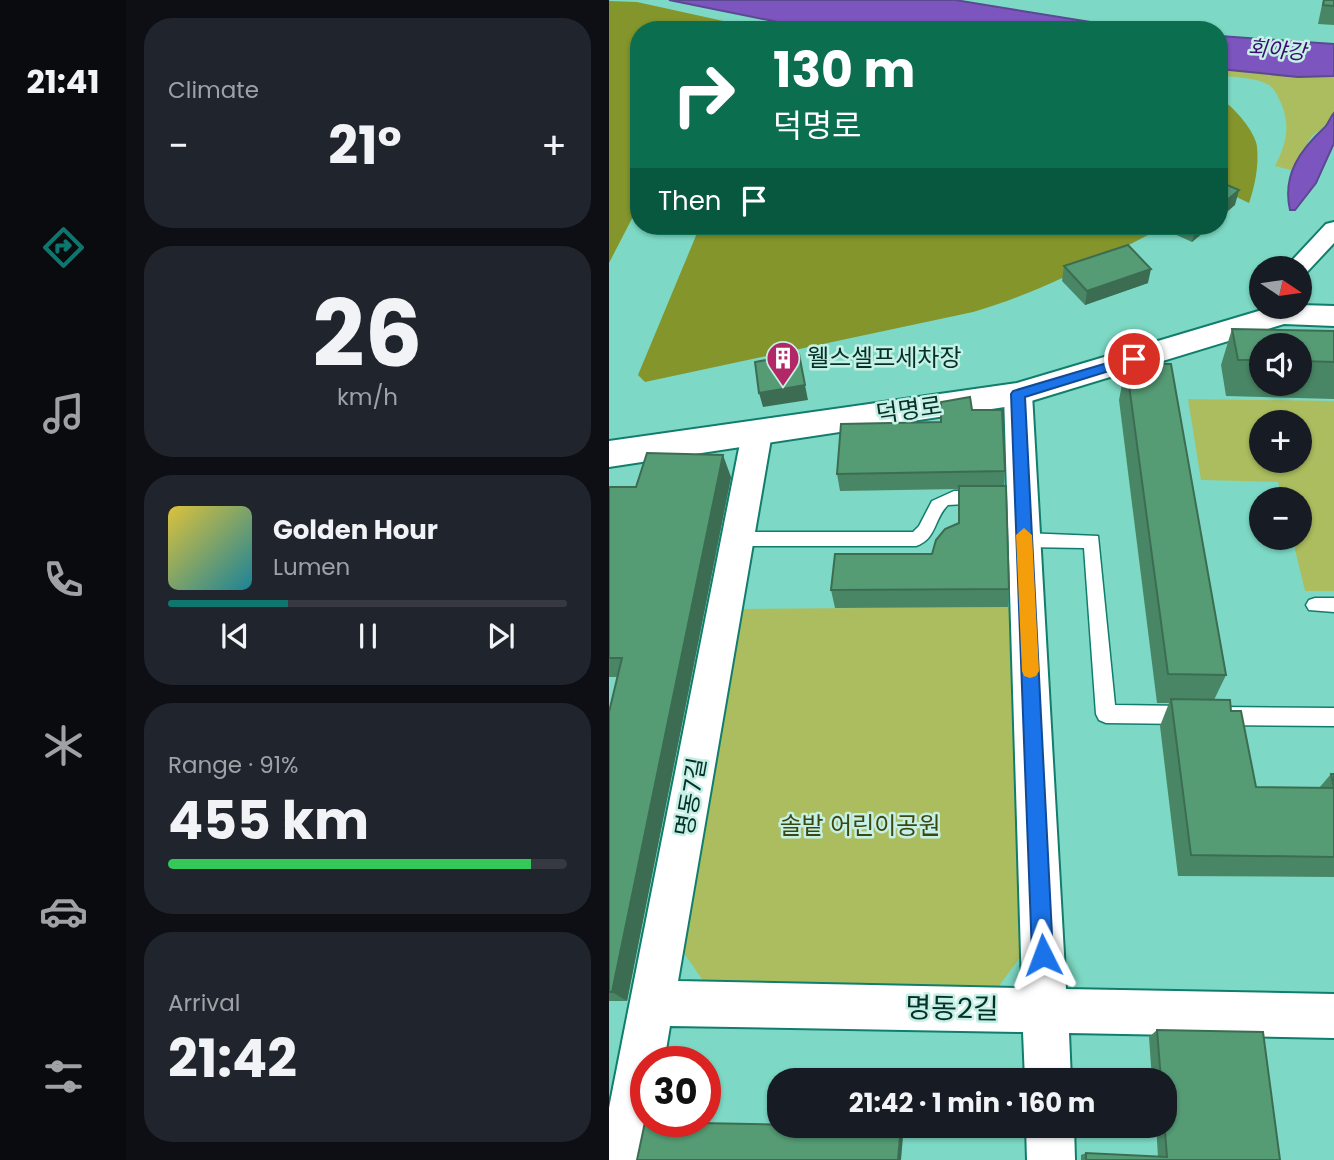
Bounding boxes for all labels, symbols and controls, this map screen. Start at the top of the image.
water label: 회야강 [1247,33,1310,67]
text: 130 m [773,36,915,104]
icon: right [658,49,749,140]
text: 21:41 [26,59,100,104]
text: Climate [168,74,259,106]
text: 덕명로 [773,103,861,148]
text: 21° [328,109,402,182]
text: − [168,119,189,172]
text: + [541,119,567,172]
icon: arrive [735,182,773,220]
text: Then [658,183,721,219]
icon: directions [39,223,88,272]
north arrow [1249,256,1313,318]
map controls [1249,256,1312,550]
text: 26 [313,270,422,398]
pin [1104,329,1164,389]
button: sound [1249,333,1312,396]
building icon: 웰스셀프세차장 [764,339,802,388]
icon: arrive [1115,340,1153,378]
place label: 웰스셀프세차장 [807,341,962,374]
text: km/h [337,381,398,413]
icon: music [39,389,88,438]
street label: 덕명로 [874,389,944,430]
button: + [1249,410,1312,473]
button: − [1249,487,1312,550]
text: Golden Hour [273,512,438,548]
text: Lumen [273,551,350,583]
icon: phone [39,555,88,604]
icon: previous [216,617,254,655]
icon: pause [349,617,387,655]
icon: next [482,617,520,655]
icon: climate [39,721,88,770]
text: Range · 91% [168,749,299,781]
street label: 명동7길 [667,755,714,839]
text: 455 km [168,784,369,857]
park label: 솔밭 어린이공원 [780,809,940,842]
icon: car [39,887,88,936]
position arrow [1006,918,1080,992]
text: Arrival [168,987,240,1019]
street label: 명동2길 [905,988,999,1029]
text: 21:42 [168,1022,297,1095]
speed limit sign: 30 [630,1046,721,1137]
icon: filters [39,1052,88,1101]
text: 21:42 · 1 min · 160 m [849,1085,1095,1121]

